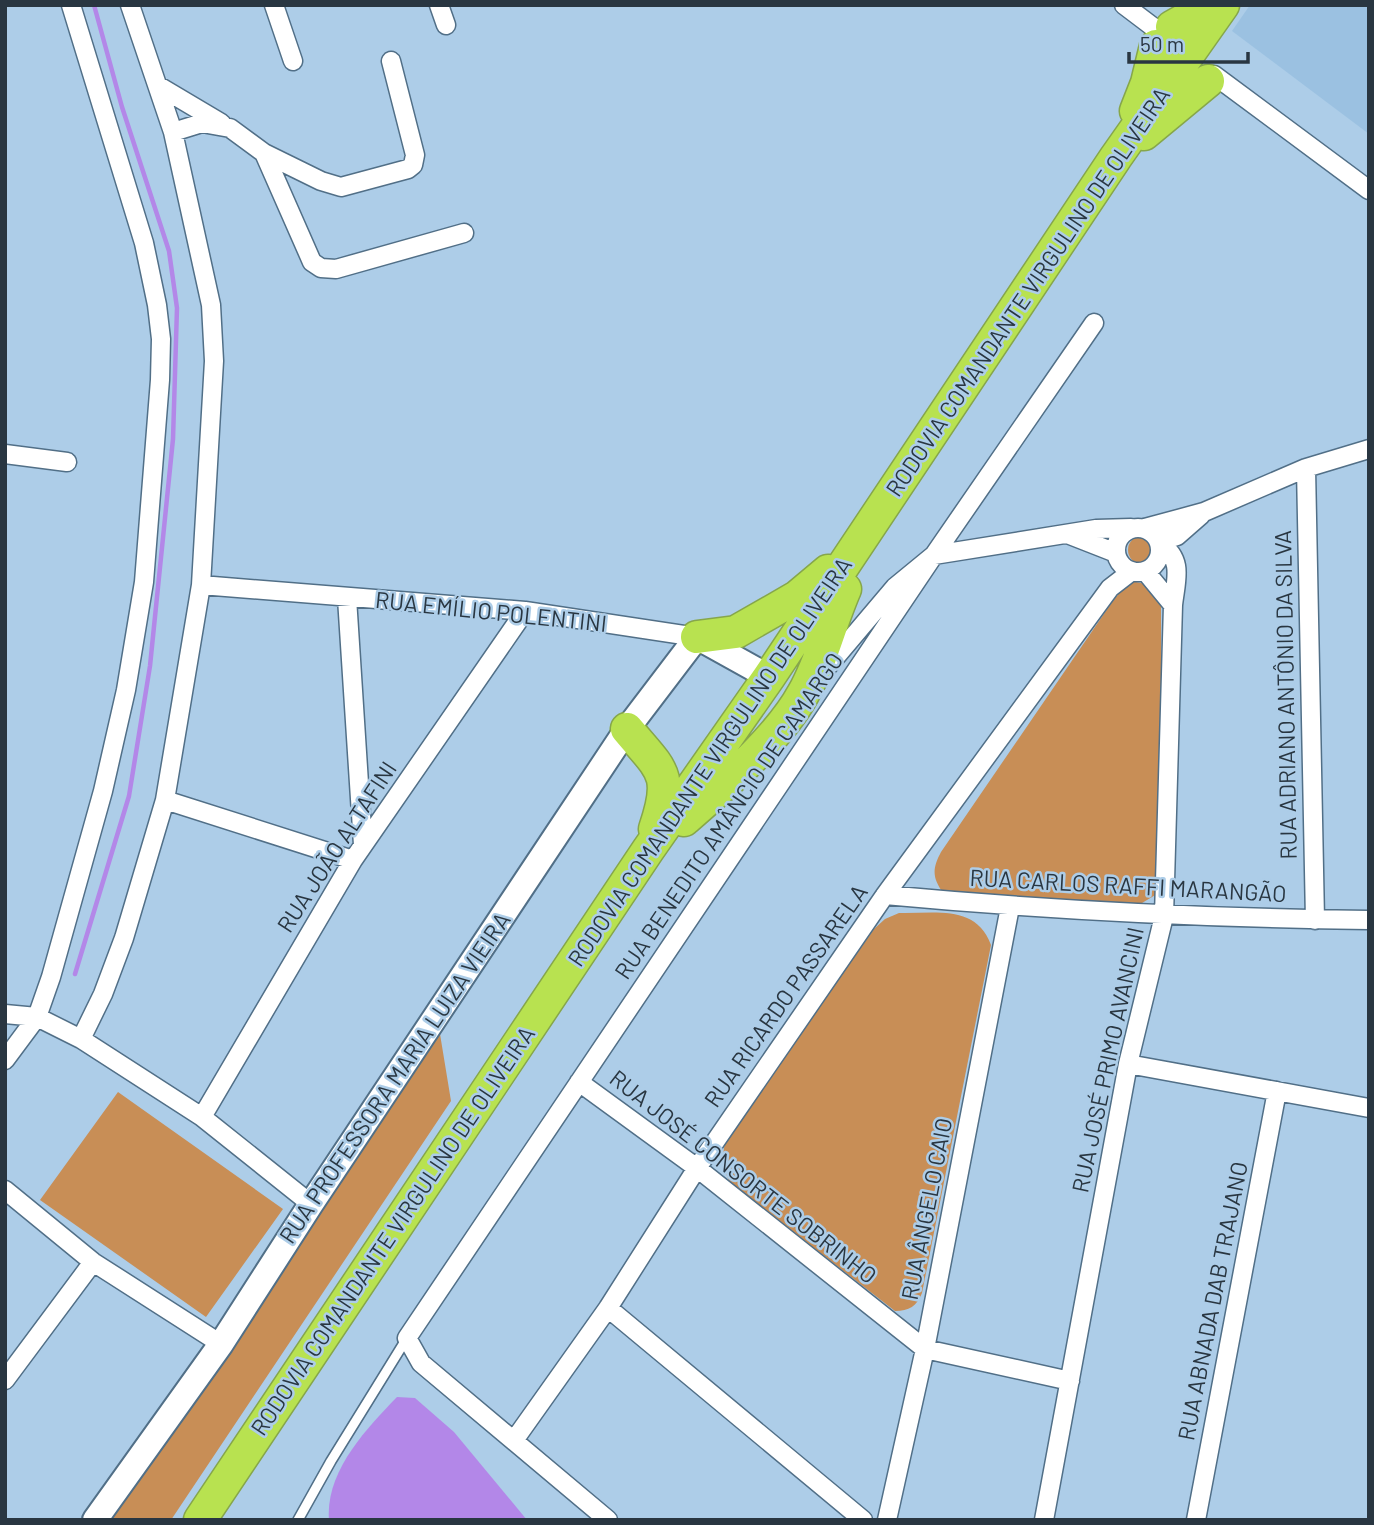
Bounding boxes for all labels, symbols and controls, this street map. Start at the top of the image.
scale bar [1129,21,1248,65]
text: 50 m [1140,31,1184,56]
street label: RODOVIA COMANDANTE VIRGULINO DE OLIVEIRA [879,81,1175,501]
street label: RUA ADRIANO ANTÔNIO DA SILVA [1268,530,1302,860]
street label: RODOVIA COMANDANTE VIRGULINO DE OLIVEIRA [561,551,857,971]
street label: RUA EMÍLIO POLENTINI [374,585,608,637]
street label: RUA BENEDITO AMÂNCIO DE CAMARGO [608,647,848,984]
street label: RUA JOÃO ALTAFINI [270,756,402,937]
street label: RUA CARLOS RAFFI MARANGÃO [969,863,1287,907]
street label: RUA RICARDO PASSARELA [698,879,873,1112]
street label: RUA PROFESSORA MARIA LUIZA VIEIRA [273,907,516,1248]
street label: RUA JOSÉ PRIMO AVANCINI [1065,924,1149,1195]
street label: RODOVIA COMANDANTE VIRGULINO DE OLIVEIRA [244,1020,540,1440]
street label: RUA JOSÉ CONSORTE SOBRINHO [605,1063,883,1289]
street label: RUA ÂNGELO CAIO [895,1115,957,1302]
street label: RUA ABNADA DAB TRAJANO [1171,1159,1253,1443]

